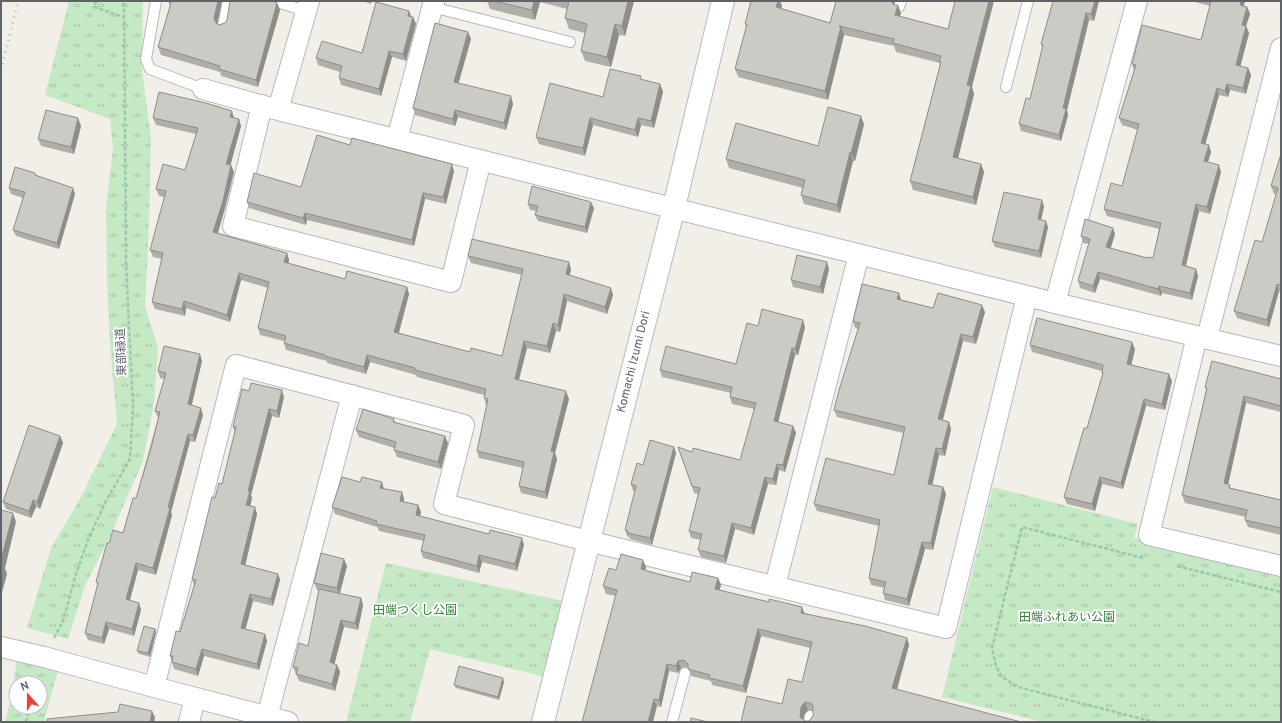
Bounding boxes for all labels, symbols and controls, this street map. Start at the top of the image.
street label: Komachi Izumi Dori [614,309,654,415]
street label: 東部緑道 [113,328,131,376]
park label: 田端つくし公園 [373,603,457,619]
park label: 田端ふれあい公園 [1019,610,1115,626]
north arrow [8,675,48,715]
text: N [19,679,31,695]

